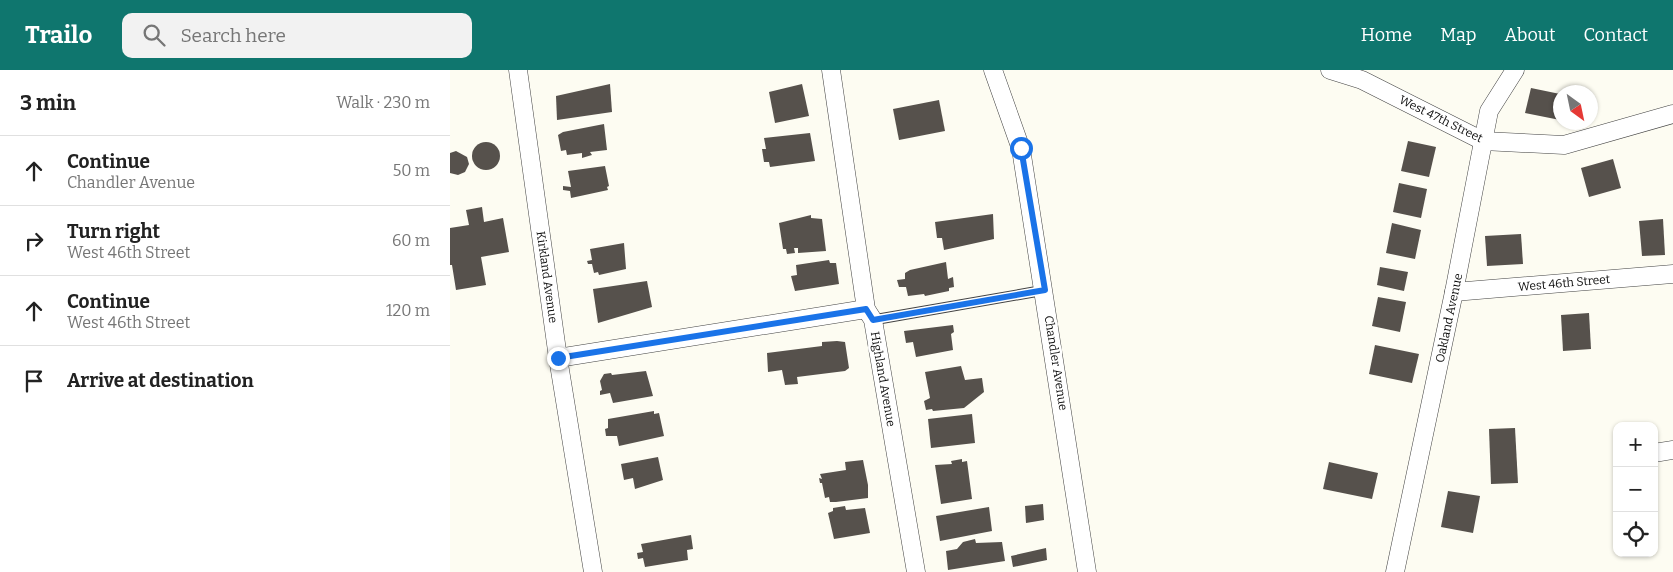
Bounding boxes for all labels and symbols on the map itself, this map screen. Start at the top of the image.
north arrow [1553,85,1598,130]
street label: West 47th Street [1397,93,1486,146]
route start [1010,137,1033,160]
street label: Kirkland Avenue [534,230,560,324]
street label: Oakland Avenue [1433,272,1465,364]
street label: West 46th Street [1517,272,1611,294]
street label: Chandler Avenue [1042,314,1070,412]
street label: Highland Avenue [868,330,898,428]
route end [547,347,570,370]

